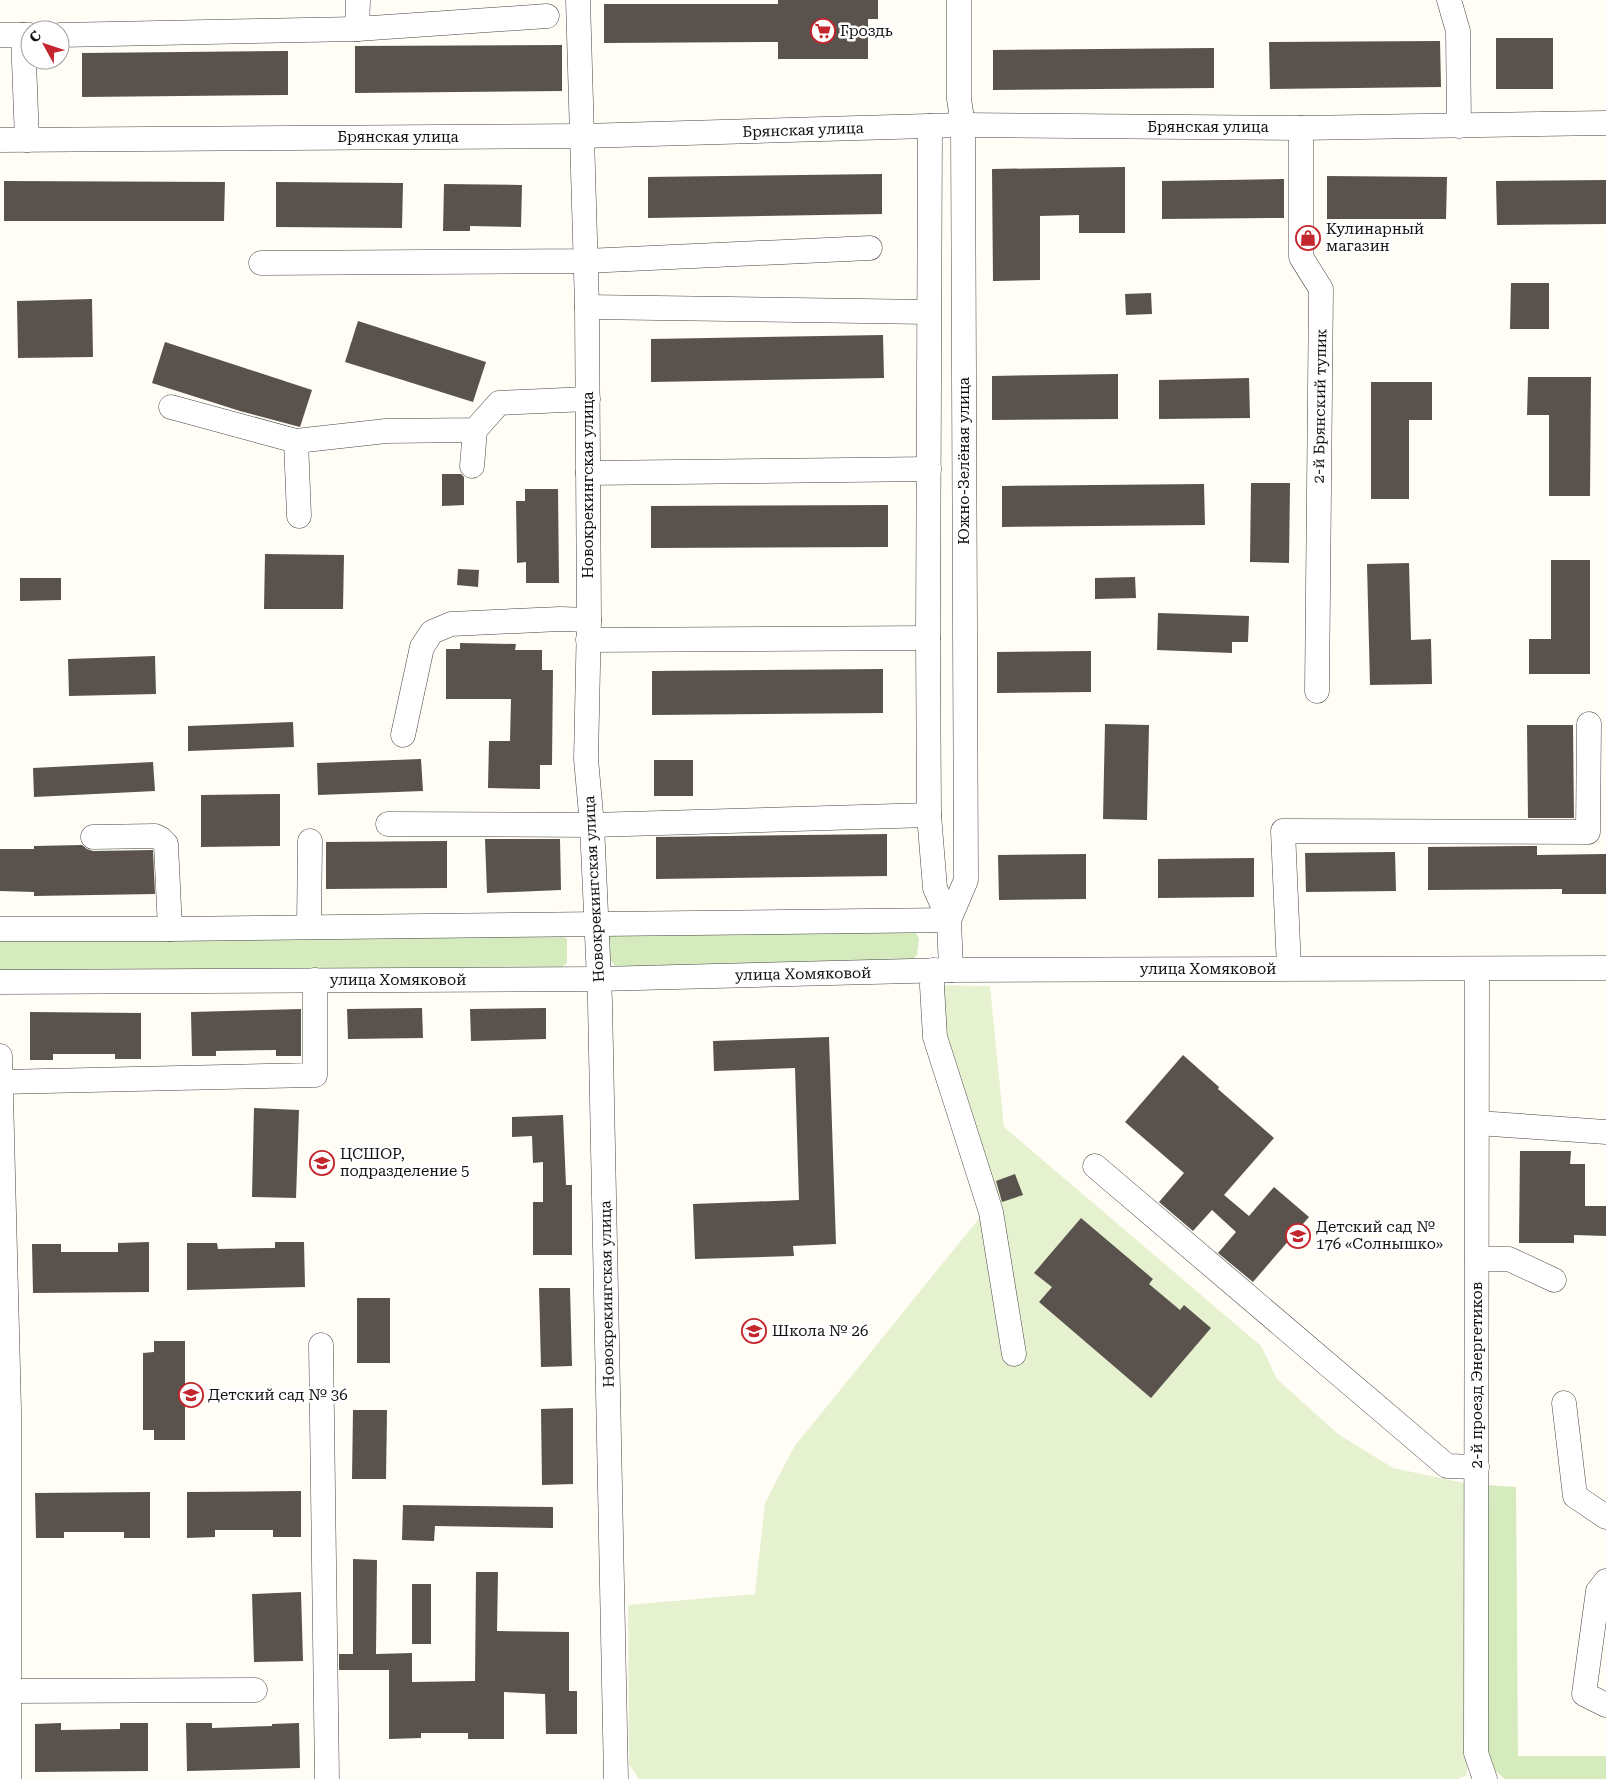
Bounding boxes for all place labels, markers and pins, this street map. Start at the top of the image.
supermarket icon: Гроздь [810,18,836,44]
place label: Гроздь [840,22,893,40]
place label: Кулинарный магазин [1326,220,1424,255]
shop icon: Кулинарный магазин [1295,225,1321,251]
place label: ЦСШОР, подразделение 5 [340,1145,469,1180]
school or university icon: ЦСШОР, подразделение 5 [309,1150,335,1176]
place label: Детский сад № 176 «Солнышко» [1316,1218,1443,1253]
school or university icon: Детский сад № 176 «Солнышко» [1285,1223,1311,1249]
school or university icon: Школа № 26 [741,1318,767,1344]
place label: Школа № 26 [772,1322,868,1340]
school or university icon: Детский сад № 36 [178,1382,204,1408]
place label: Детский сад № 36 [208,1386,348,1404]

